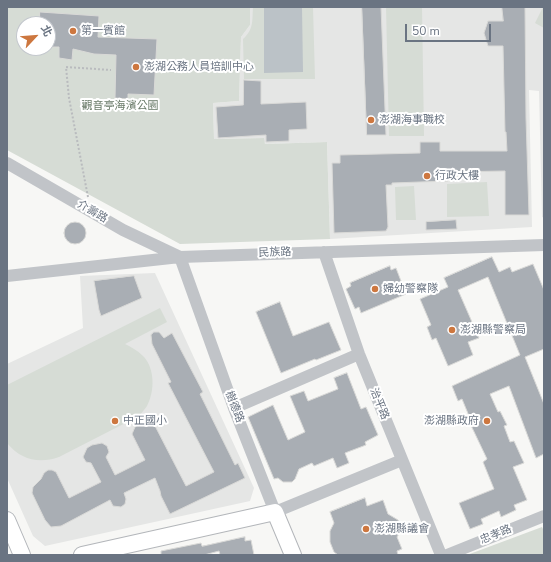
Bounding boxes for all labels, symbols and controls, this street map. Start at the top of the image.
north arrow [16,16,56,56]
scale bar [407,16,493,42]
text: 北 [37,23,55,39]
text: 50 m [412,23,440,39]
place label: 第一賓館 [81,24,125,38]
marker: 第一賓館 [68,26,78,36]
place label: 澎湖公務人員培訓中心 [144,60,254,74]
marker: 澎湖公務人員培訓中心 [131,62,141,72]
park label: 觀音亭海濱公園 [82,99,158,113]
place label: 澎湖海事職校 [379,113,445,127]
marker: 澎湖海事職校 [366,115,376,125]
place label: 行政大樓 [435,169,479,183]
marker: 行政大樓 [422,171,432,181]
street label: 介壽路 [74,198,110,226]
street label: 民族路 [258,246,292,260]
place label: 婦幼警察隊 [383,282,438,296]
marker: 婦幼警察隊 [370,284,380,294]
place label: 澎湖縣警察局 [460,323,526,337]
marker: 澎湖縣警察局 [447,325,457,335]
street label: 治平路 [367,386,391,422]
street label: 樹德路 [222,389,246,425]
place label: 中正國小 [123,414,167,428]
place label: 澎湖縣政府 [424,414,479,428]
marker: 中正國小 [110,416,120,426]
marker: 澎湖縣政府 [482,416,492,426]
place label: 澎湖縣議會 [374,522,429,536]
street label: 忠孝路 [478,523,514,547]
marker: 澎湖縣議會 [361,524,371,534]

